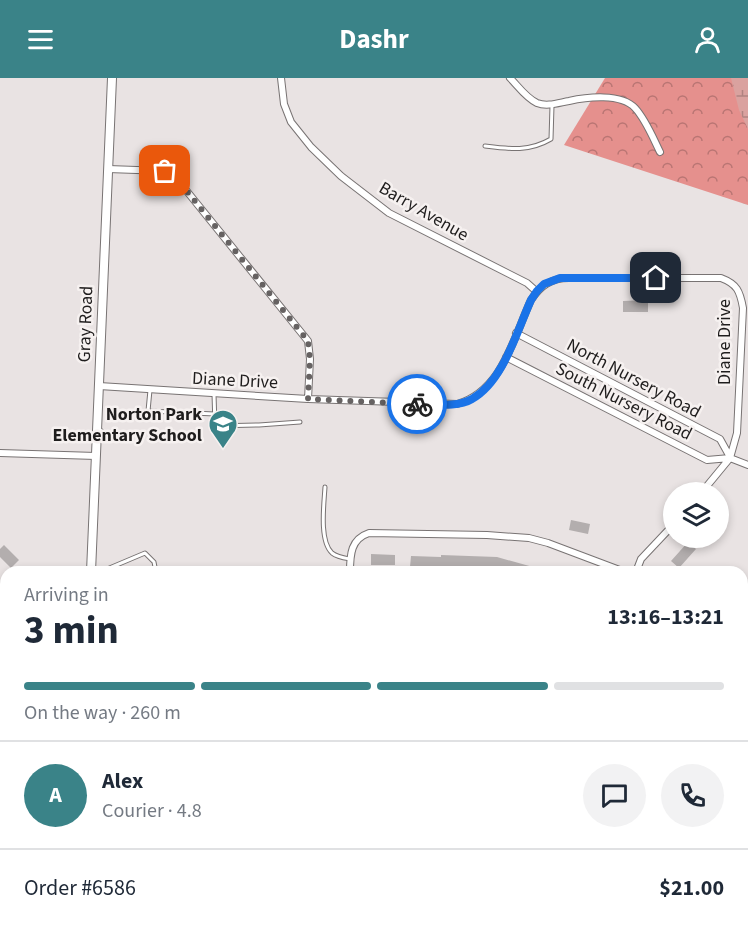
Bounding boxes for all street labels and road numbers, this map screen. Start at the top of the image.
street label: Barry Avenue [374,176,473,247]
street label: Gray Road [72,285,99,363]
street label: Diane Drive [712,299,737,385]
street label: North Nursery Road [562,333,705,424]
street label: South Nursery Road [551,356,696,447]
street label: Diane Drive [191,366,279,395]

